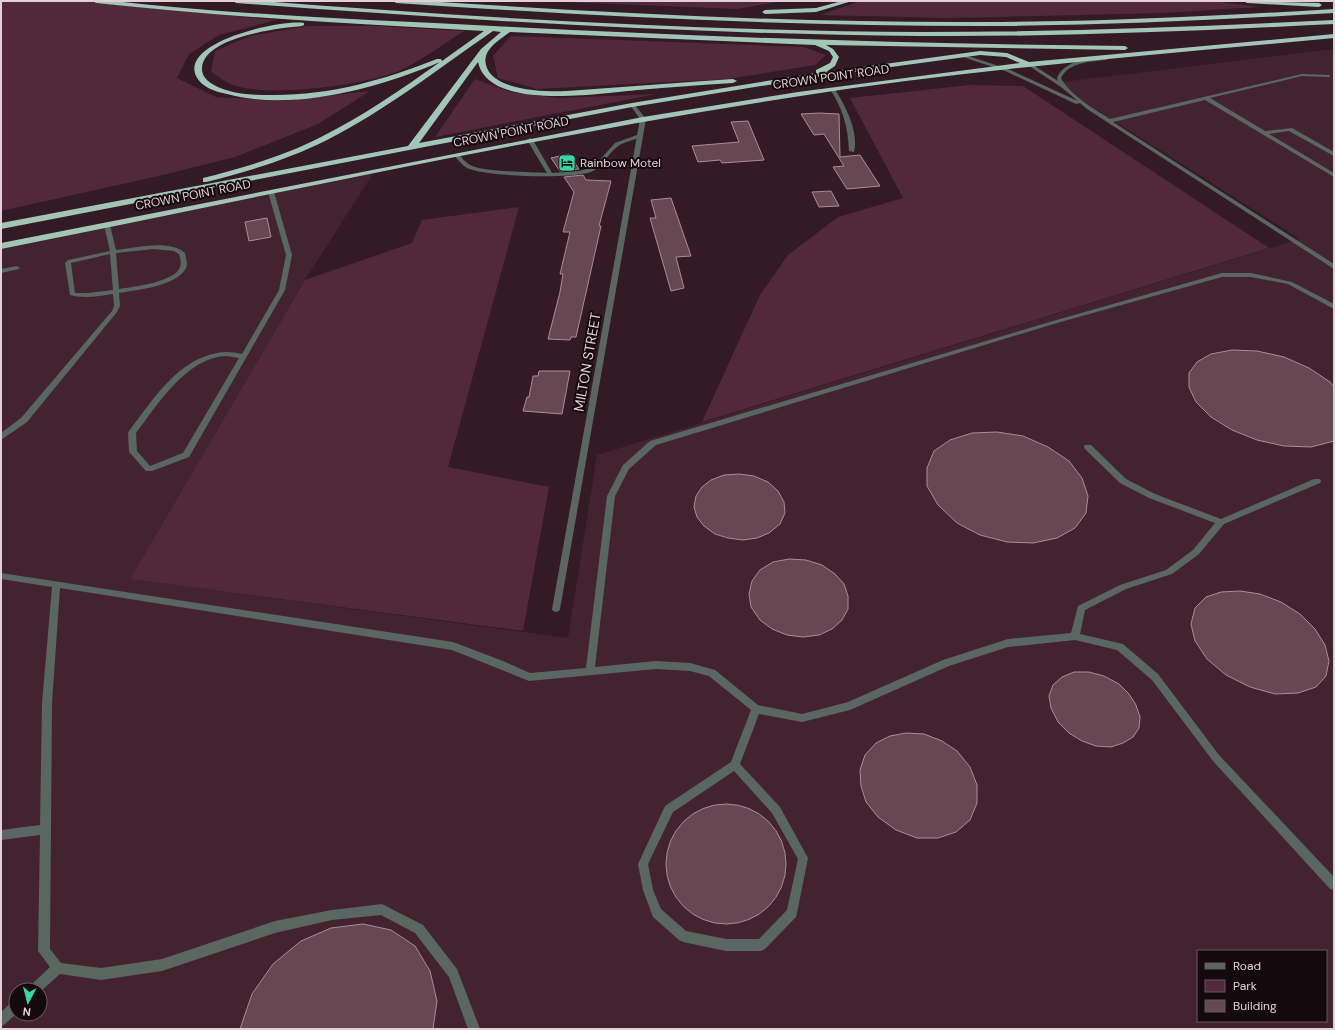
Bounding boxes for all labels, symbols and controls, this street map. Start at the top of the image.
street label: CROWN POINT ROAD [772,61,890,93]
street label: CROWN POINT ROAD [452,113,570,151]
hotel icon: Rainbow Motel [557,153,577,173]
place label: Rainbow Motel [580,155,661,171]
street label: CROWN POINT ROAD [134,176,252,214]
street label: MILTON STREET [569,311,605,413]
legend [1197,950,1327,1022]
text: Road [1233,958,1261,974]
text: Park [1233,978,1257,994]
north arrow [8,982,48,1022]
text: Building [1233,998,1277,1014]
text: N [22,1004,32,1019]

